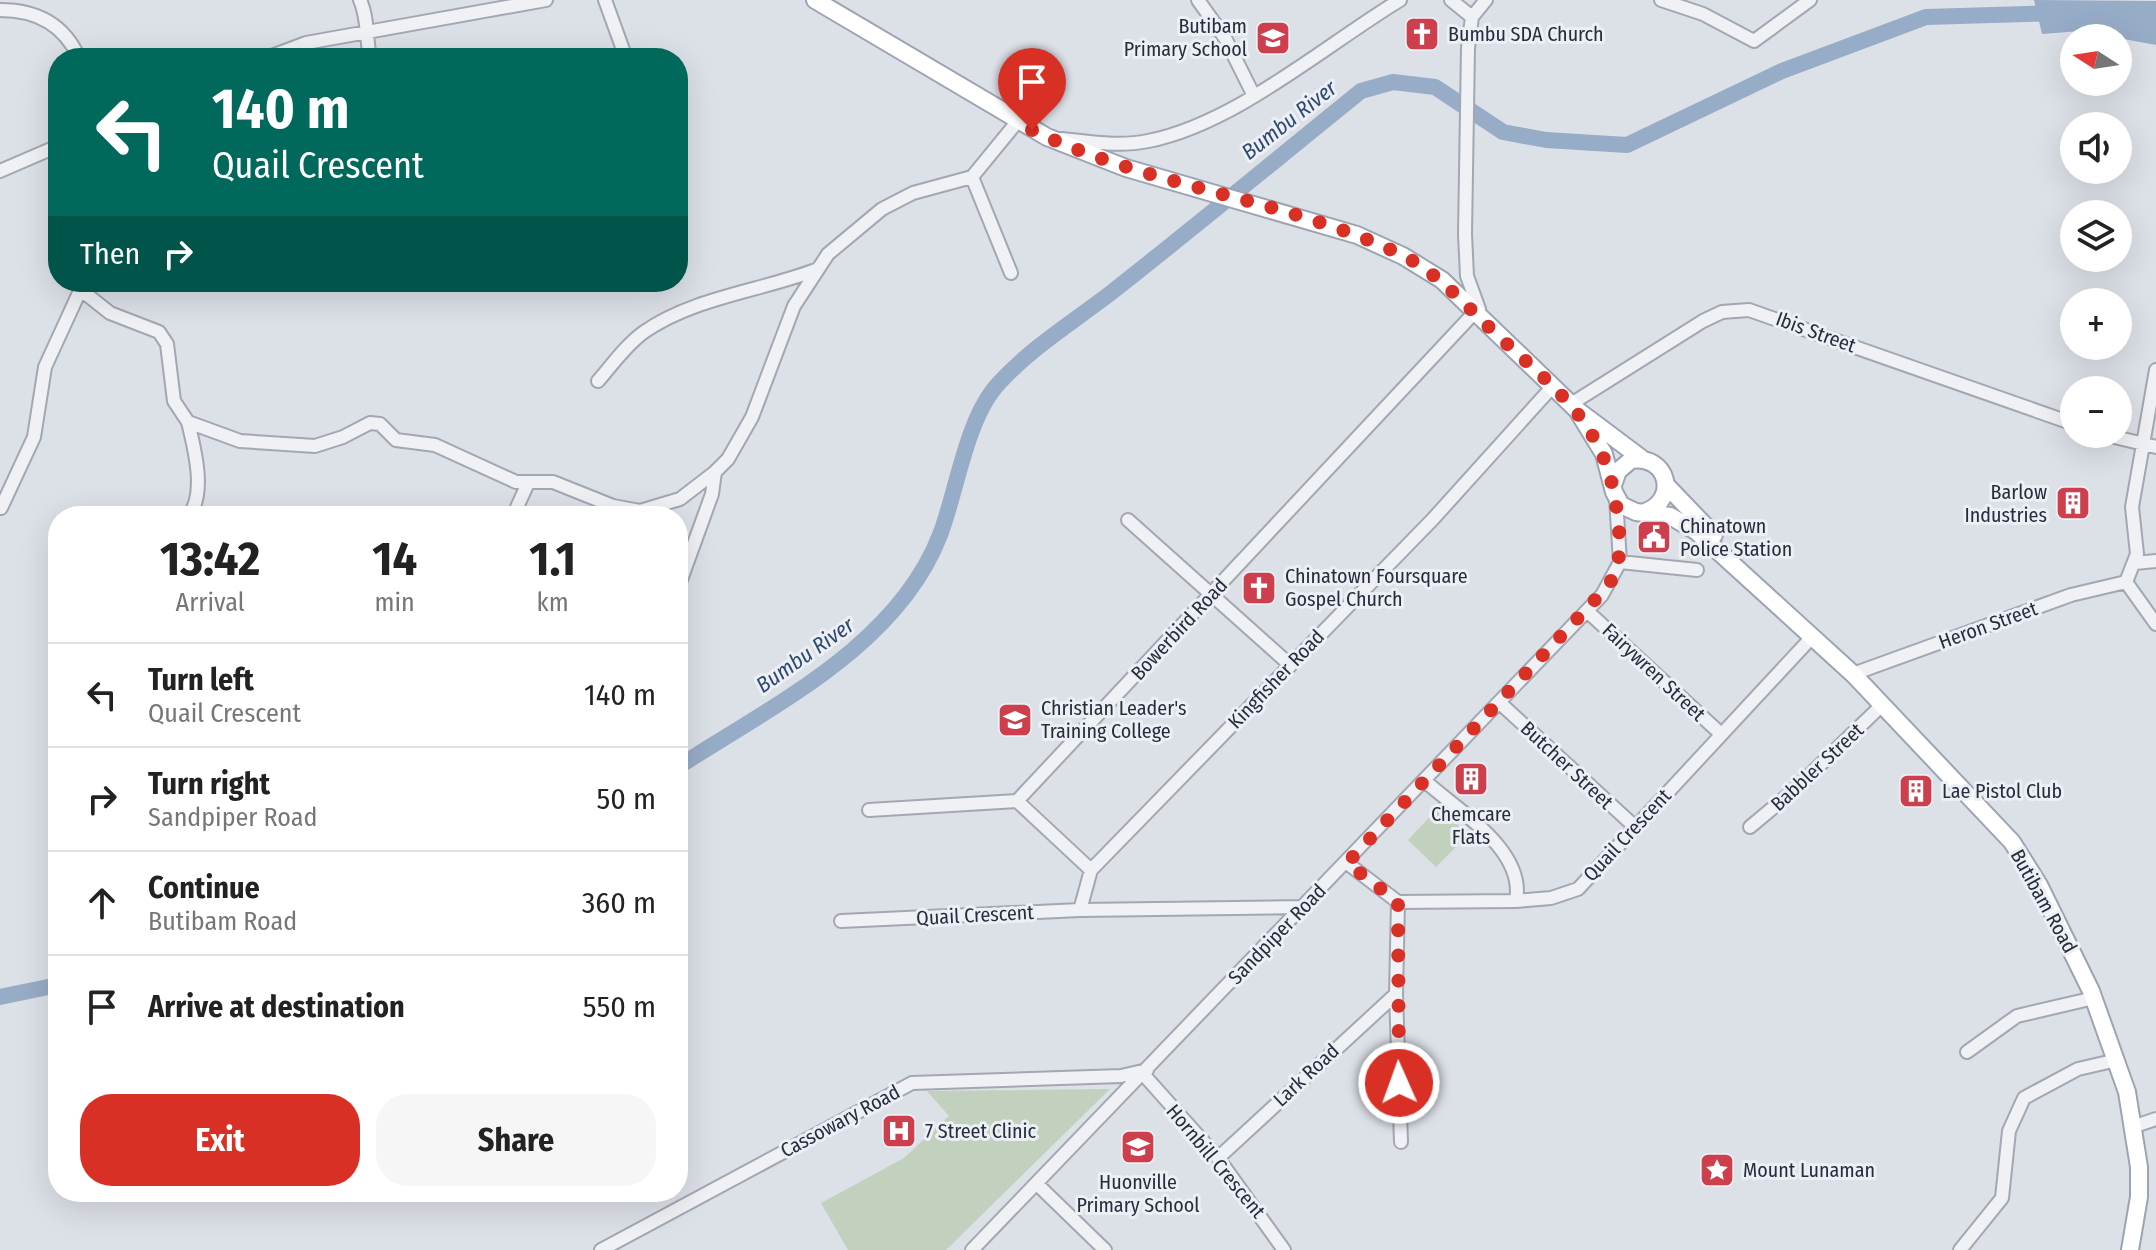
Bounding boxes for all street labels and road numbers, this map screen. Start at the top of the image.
street label: Ibis Street [1773,306,1860,358]
street label: Bowerbird Road [1126,573,1232,685]
street label: Heron Street [1935,596,2041,654]
street label: Fairywren Street [1598,618,1711,726]
street label: Kingfisher Road [1223,625,1329,733]
street label: Butcher Street [1516,716,1618,814]
street label: Babbler Street [1766,718,1869,816]
street label: Quail Crescent [1578,783,1676,886]
street label: Butibam Road [2006,845,2082,957]
street label: Sandpiper Road [1223,879,1331,989]
street label: Quail Crescent [916,900,1035,930]
street label: Lark Road [1268,1039,1344,1111]
street label: Cassowary Road [776,1079,904,1163]
street label: Hornbill Crescent [1162,1099,1271,1223]

